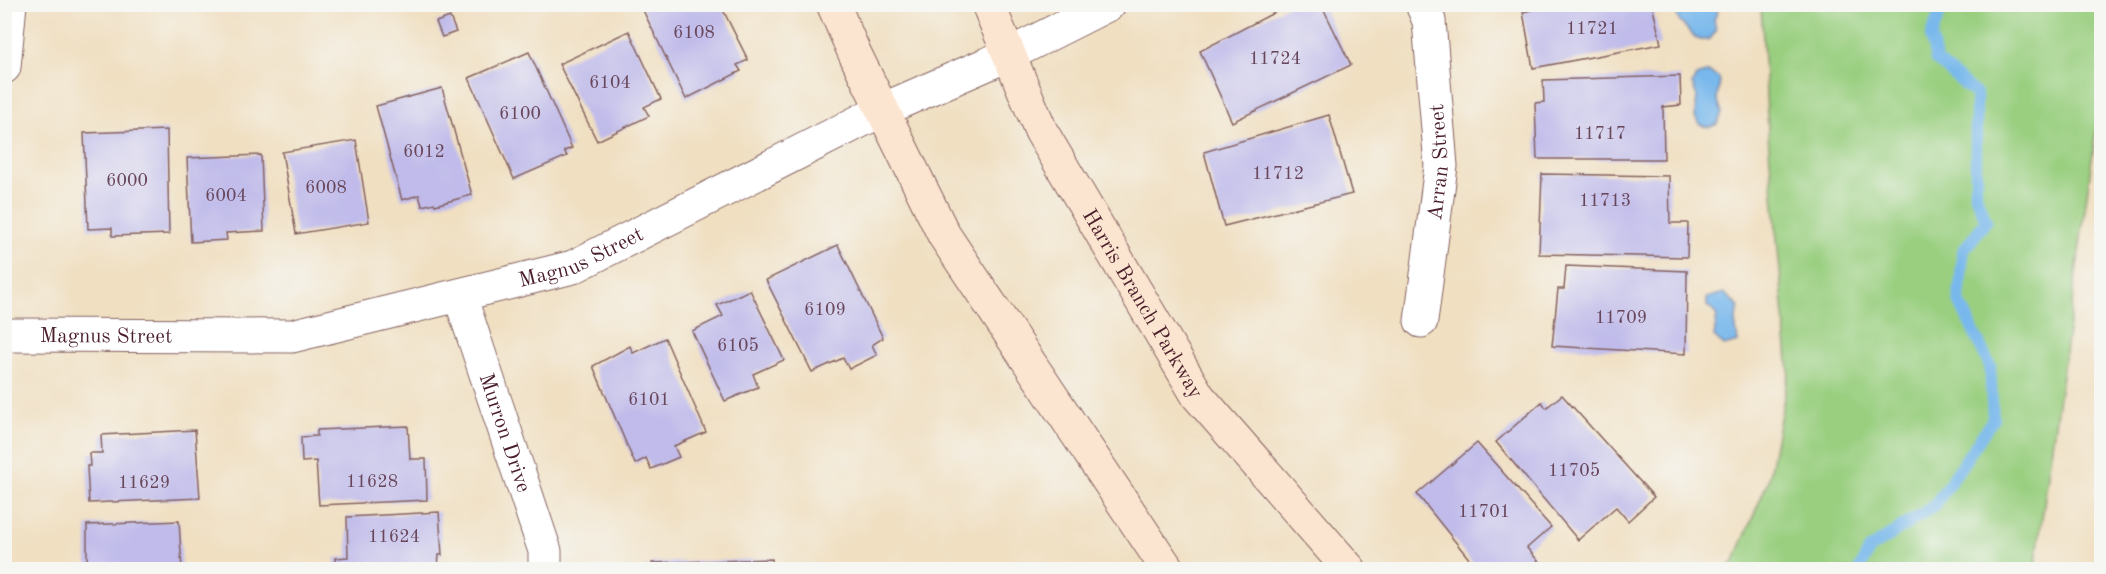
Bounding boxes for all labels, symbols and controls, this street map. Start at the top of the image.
house number: 11721 [1566,20,1618,38]
house number: 6108 [673,24,715,42]
house number: 11724 [1249,50,1301,68]
house number: 6104 [589,74,631,92]
street label: Arran Street [1425,103,1453,222]
house number: 6100 [499,105,541,123]
house number: 11717 [1574,125,1626,143]
house number: 6012 [403,143,445,161]
house number: 11712 [1252,165,1304,183]
house number: 6000 [106,172,148,190]
house number: 6008 [305,179,347,197]
house number: 6004 [205,187,247,205]
house number: 11713 [1579,192,1631,210]
street label: Harris Branch Parkway [1078,206,1206,403]
street label: Magnus Street [517,224,647,292]
house number: 6109 [804,301,846,319]
house number: 11709 [1595,309,1647,327]
street label: Magnus Street [40,326,172,348]
house number: 6105 [717,337,759,355]
street label: Murron Drive [475,371,534,495]
house number: 6101 [628,391,670,409]
house number: 11705 [1548,462,1600,480]
house number: 11628 [346,473,398,491]
house number: 11629 [118,474,170,492]
house number: 11701 [1458,503,1510,521]
house number: 11624 [368,528,420,546]

